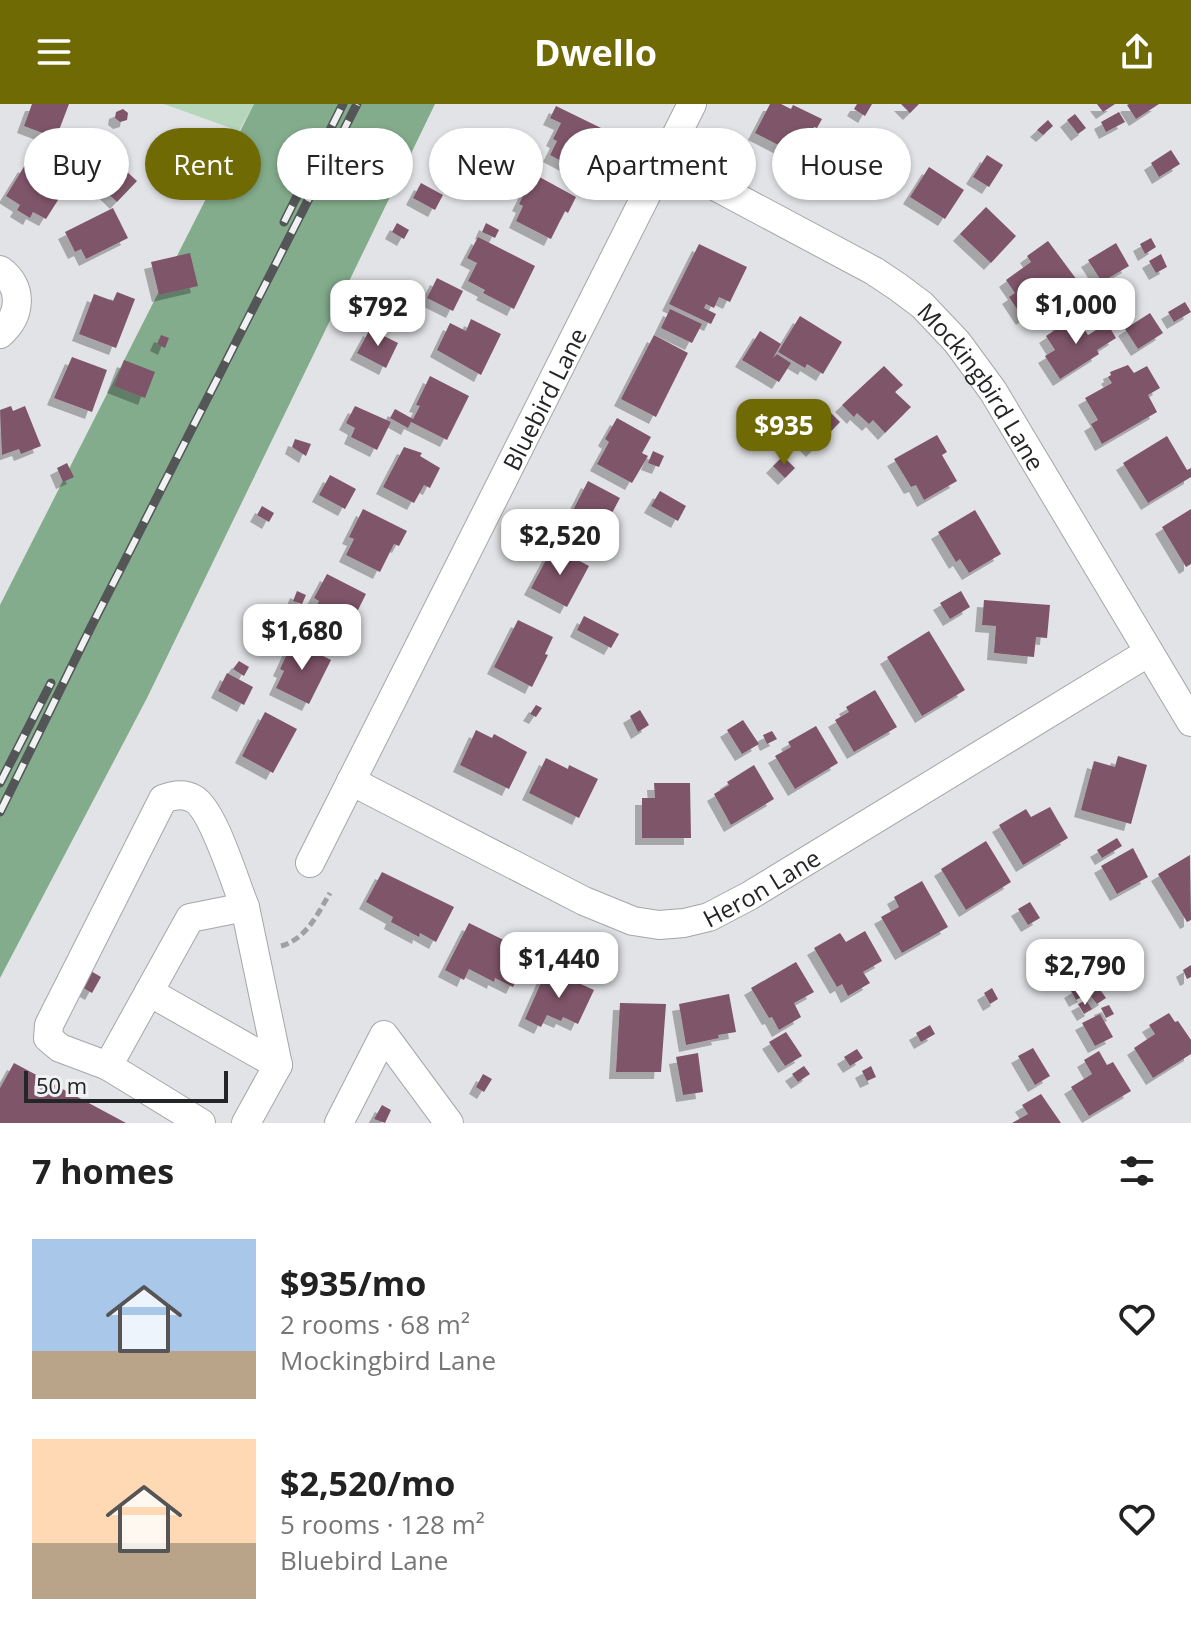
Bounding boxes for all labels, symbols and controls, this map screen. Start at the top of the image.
text: Dwello [534,28,657,77]
icon: menu [32,30,76,74]
icon: share [1115,30,1159,74]
chip: Buy [24,128,129,200]
chip: Rent [145,128,261,200]
chip: Filters [277,128,413,200]
chip: New [429,128,543,200]
chip: Apartment [559,128,756,200]
chip: House [772,128,911,200]
pin: $1,000 [1011,278,1141,346]
pin: $792 [331,280,425,348]
text: $1,000 [1035,286,1117,322]
text: $792 [348,288,408,324]
street label: Mockingbird Lane [911,295,1053,476]
street label: Bluebird Lane [494,322,593,475]
pin: $935 [737,399,831,467]
text: $935 [754,407,814,443]
pin: $2,520 [495,509,625,577]
text: $2,520 [519,517,601,553]
pin: $1,680 [237,604,367,672]
text: $1,680 [261,612,343,648]
street label: Heron Lane [697,840,826,934]
pin: $1,440 [494,932,624,1000]
pin: $2,790 [1020,939,1150,1007]
text: $1,440 [518,940,600,976]
text: $2,790 [1044,947,1126,983]
scale bar [24,1067,228,1103]
text: 50 m [36,1070,87,1100]
text: 7 homes [32,1148,174,1194]
icon: filters [1115,1149,1159,1193]
text: $935/mo [280,1260,426,1306]
icon: home [96,1271,192,1367]
icon: heart [1115,1297,1159,1341]
text: 2 rooms · 68 m² [280,1306,470,1342]
text: Mockingbird Lane [280,1342,496,1378]
text: $2,520/mo [280,1460,455,1506]
icon: home [96,1471,192,1567]
icon: heart [1115,1497,1159,1541]
text: 5 rooms · 128 m² [280,1506,485,1542]
text: Bluebird Lane [280,1542,448,1578]

